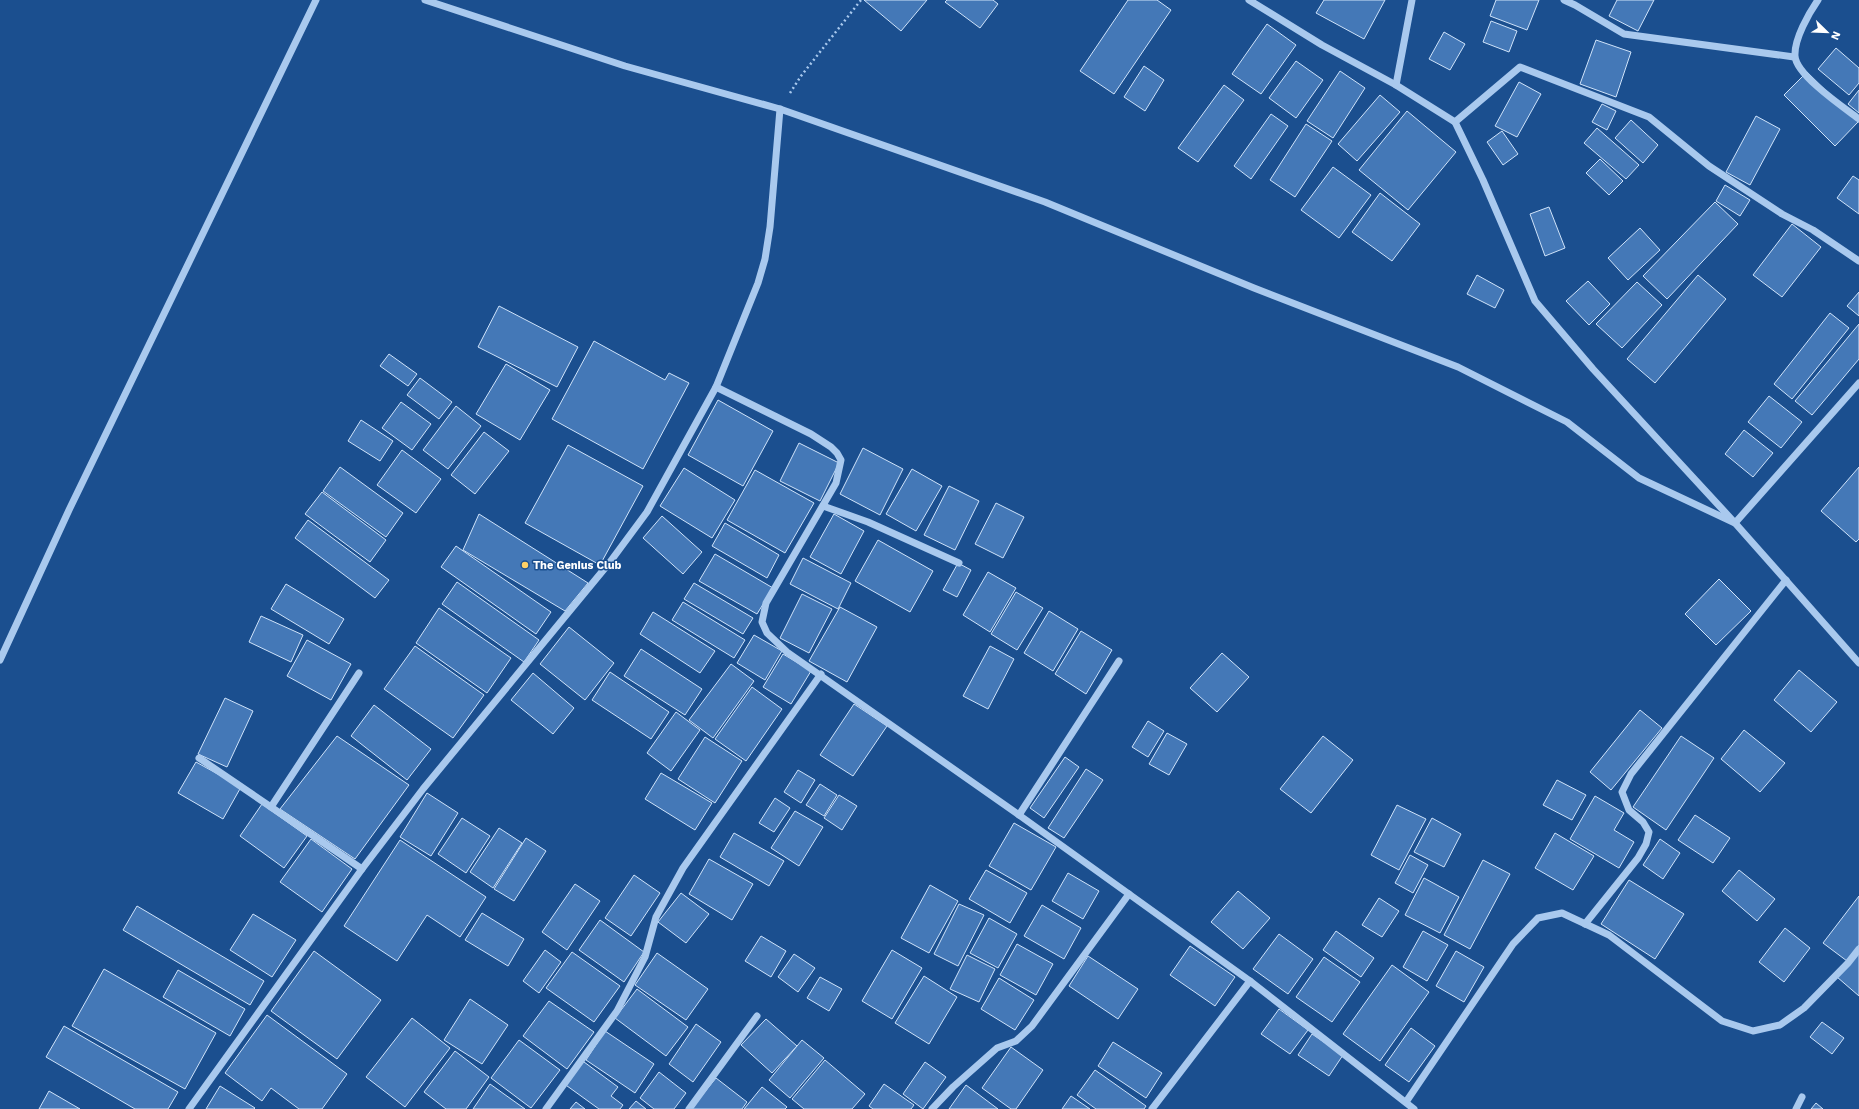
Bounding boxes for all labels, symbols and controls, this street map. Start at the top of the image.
north arrow [1807,12,1847,52]
text: N [1828,29,1843,42]
place label: The Genius Club [533,559,621,572]
marker: The Genius Club [520,560,530,570]

